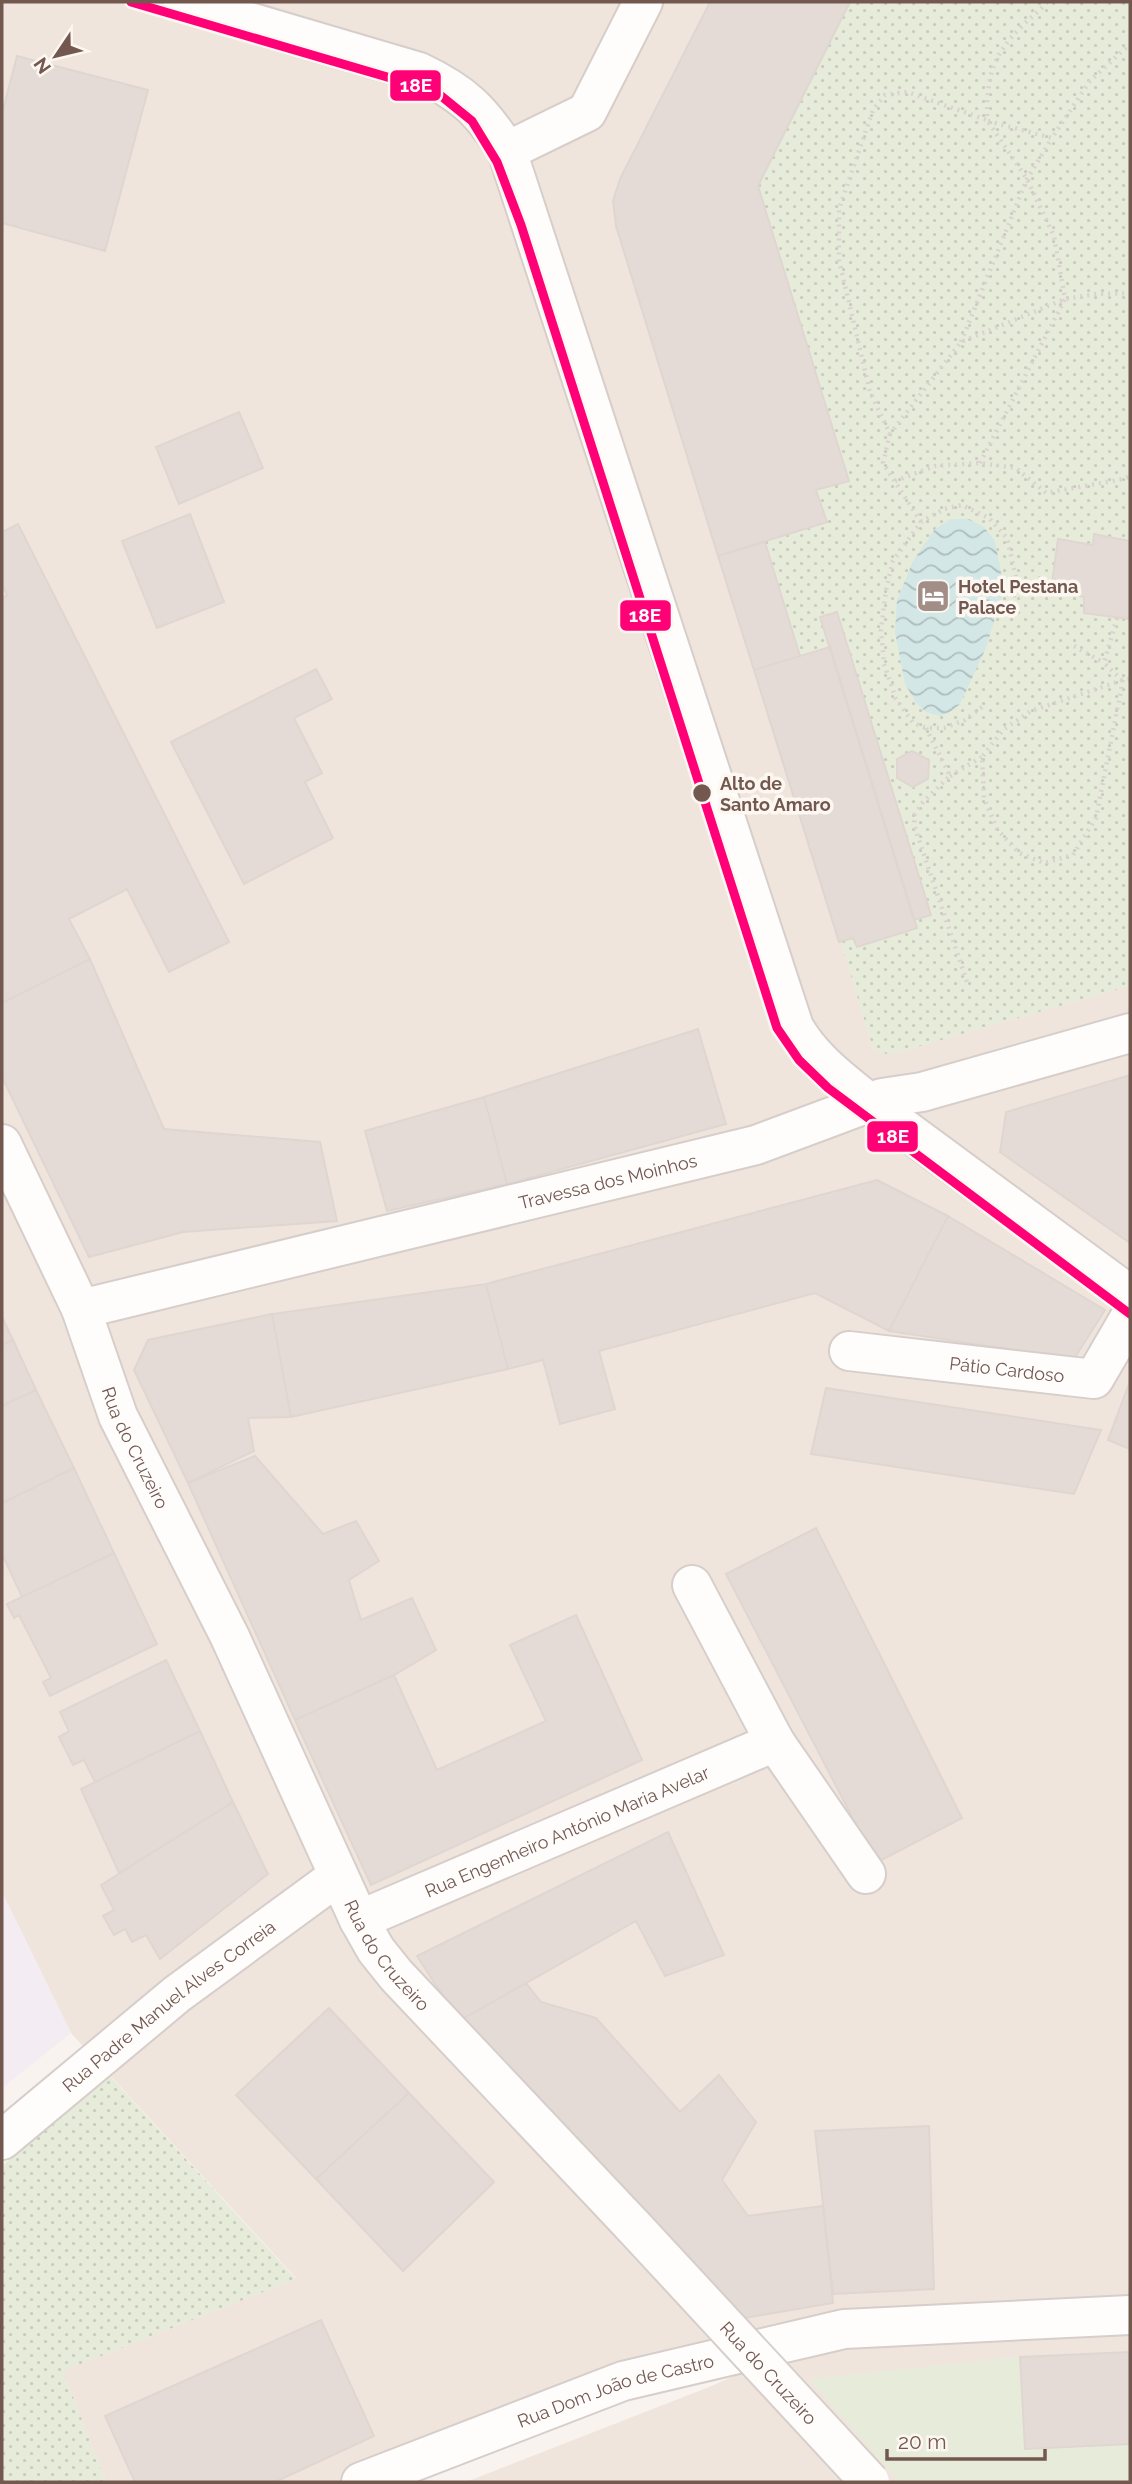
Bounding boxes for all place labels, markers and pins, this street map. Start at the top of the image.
place label: Hotel Pestana Palace [958,576,1078,618]
hotel icon: Hotel Pestana Palace [914,577,952,615]
place label: Alto de Santo Amaro [720,773,831,815]
marker: Alto de Santo Amaro [691,782,713,804]

